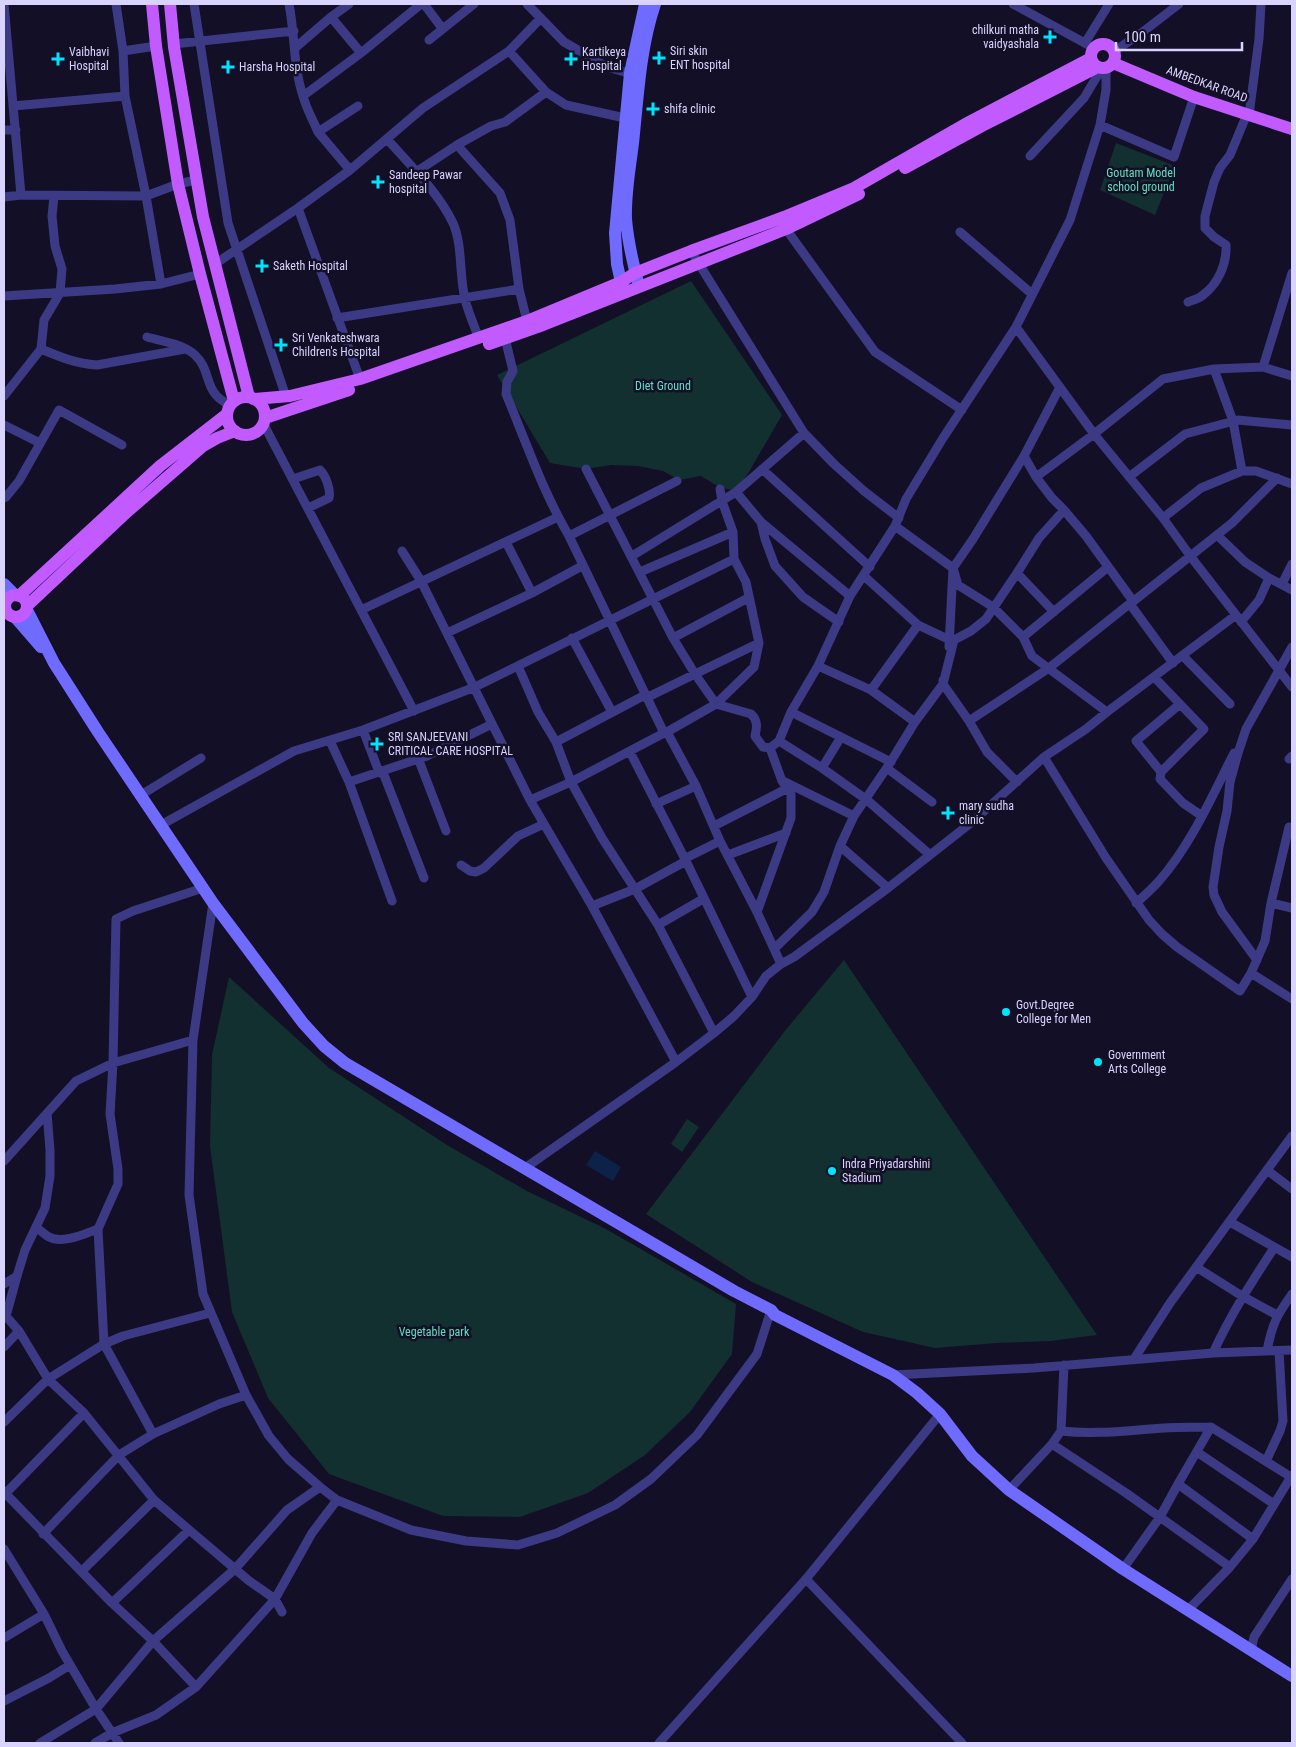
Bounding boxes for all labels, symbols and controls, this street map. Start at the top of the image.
scale bar [1116,20,1242,52]
place label: chilkuri matha vaidyashala [972,23,1039,51]
text: 100 m [1124,28,1161,46]
marker: chilkuri matha vaidyashala [1043,30,1057,44]
place label: Siri skin ENT hospital [670,44,730,72]
place label: Vaibhavi Hospital [69,45,109,73]
place label: Kartikeya Hospital [582,45,626,73]
marker: Siri skin ENT hospital [652,51,666,65]
marker: Vaibhavi Hospital [51,52,65,66]
marker: Kartikeya Hospital [564,52,578,66]
marker: Harsha Hospital [221,60,235,74]
place label: Harsha Hospital [239,60,315,74]
street label: AMBEDKAR ROAD [1165,63,1250,105]
marker: shifa clinic [646,102,660,116]
place label: shifa clinic [664,102,716,116]
park label: Goutam Model school ground [1106,166,1176,194]
place label: Sandeep Pawar hospital [389,168,463,196]
marker: Sandeep Pawar hospital [371,175,385,189]
marker: Saketh Hospital [255,259,269,273]
place label: Saketh Hospital [273,259,348,273]
place label: Sri Venkateshwara Children's Hospital [292,331,380,359]
marker: Sri Venkateshwara Children's Hospital [274,338,288,352]
park label: Diet Ground [635,379,691,393]
place label: SRI SANJEEVANI CRITICAL CARE HOSPITAL [388,730,513,758]
marker: SRI SANJEEVANI CRITICAL CARE HOSPITAL [370,737,384,751]
place label: mary sudha clinic [959,799,1014,827]
marker: mary sudha clinic [941,806,955,820]
place label: Govt.Degree College for Men [1016,998,1091,1026]
marker: Govt.Degree College for Men [1000,1006,1012,1018]
place label: Government Arts College [1108,1048,1167,1076]
marker: Government Arts College [1092,1056,1104,1068]
place label: Indra Priyadarshini Stadium [842,1157,930,1185]
marker: Indra Priyadarshini Stadium [826,1165,838,1177]
park label: Vegetable park [399,1325,470,1339]

